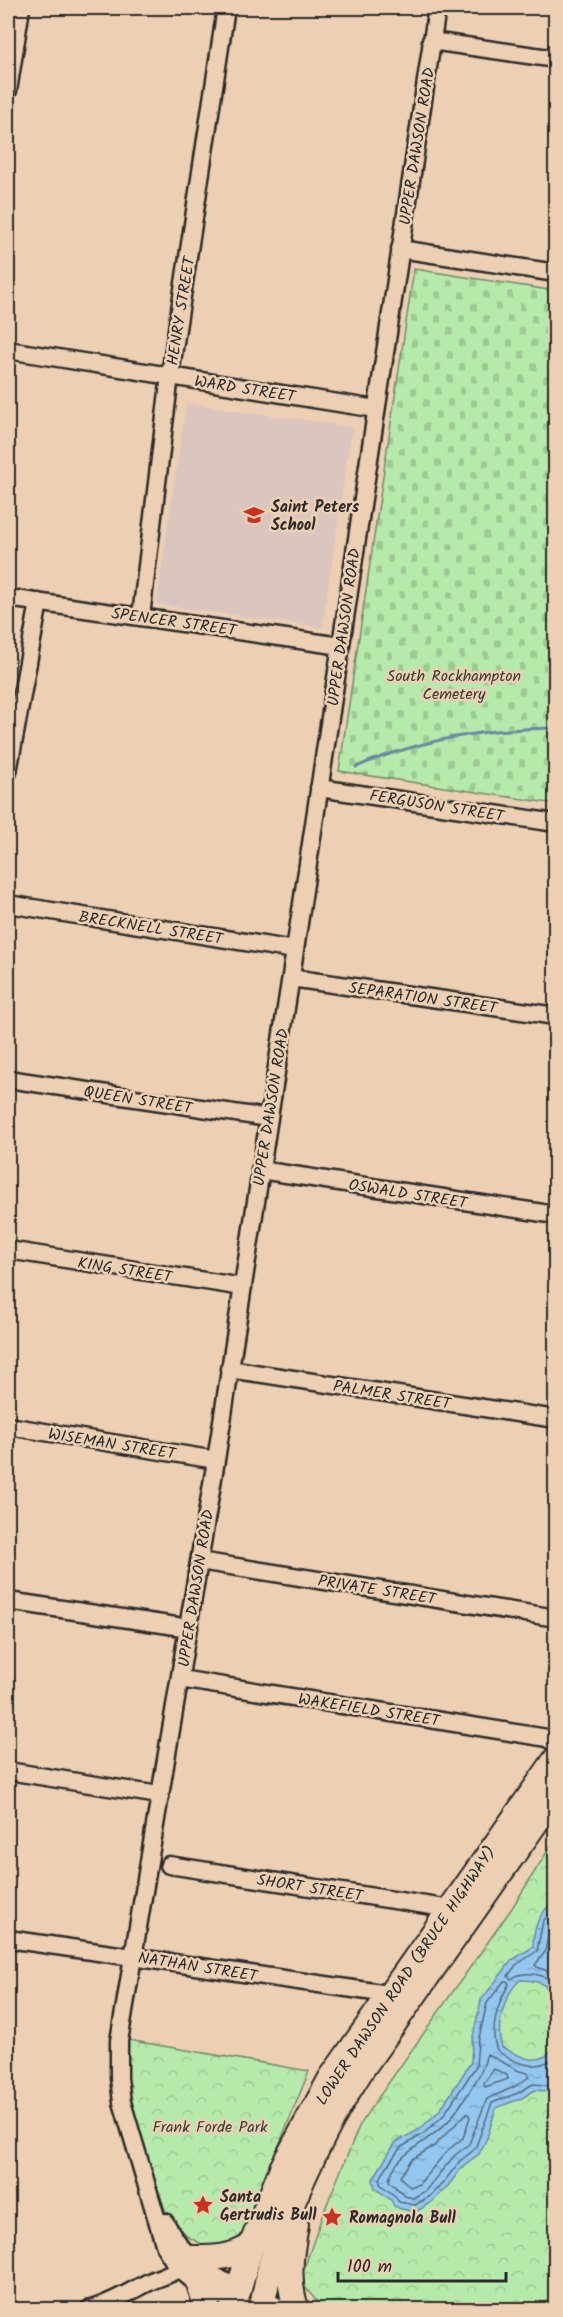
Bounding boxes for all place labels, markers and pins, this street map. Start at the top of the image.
place label: Saint Peters School [271,495,360,538]
school or university icon: Saint Peters School [242,503,266,527]
place label: Santa Gertrudis Bull [220,2185,317,2228]
place icon: Santa Gertrudis Bull [191,2193,215,2217]
place icon: Romagnola Bull [320,2205,344,2229]
place label: Romagnola Bull [349,2206,457,2231]

